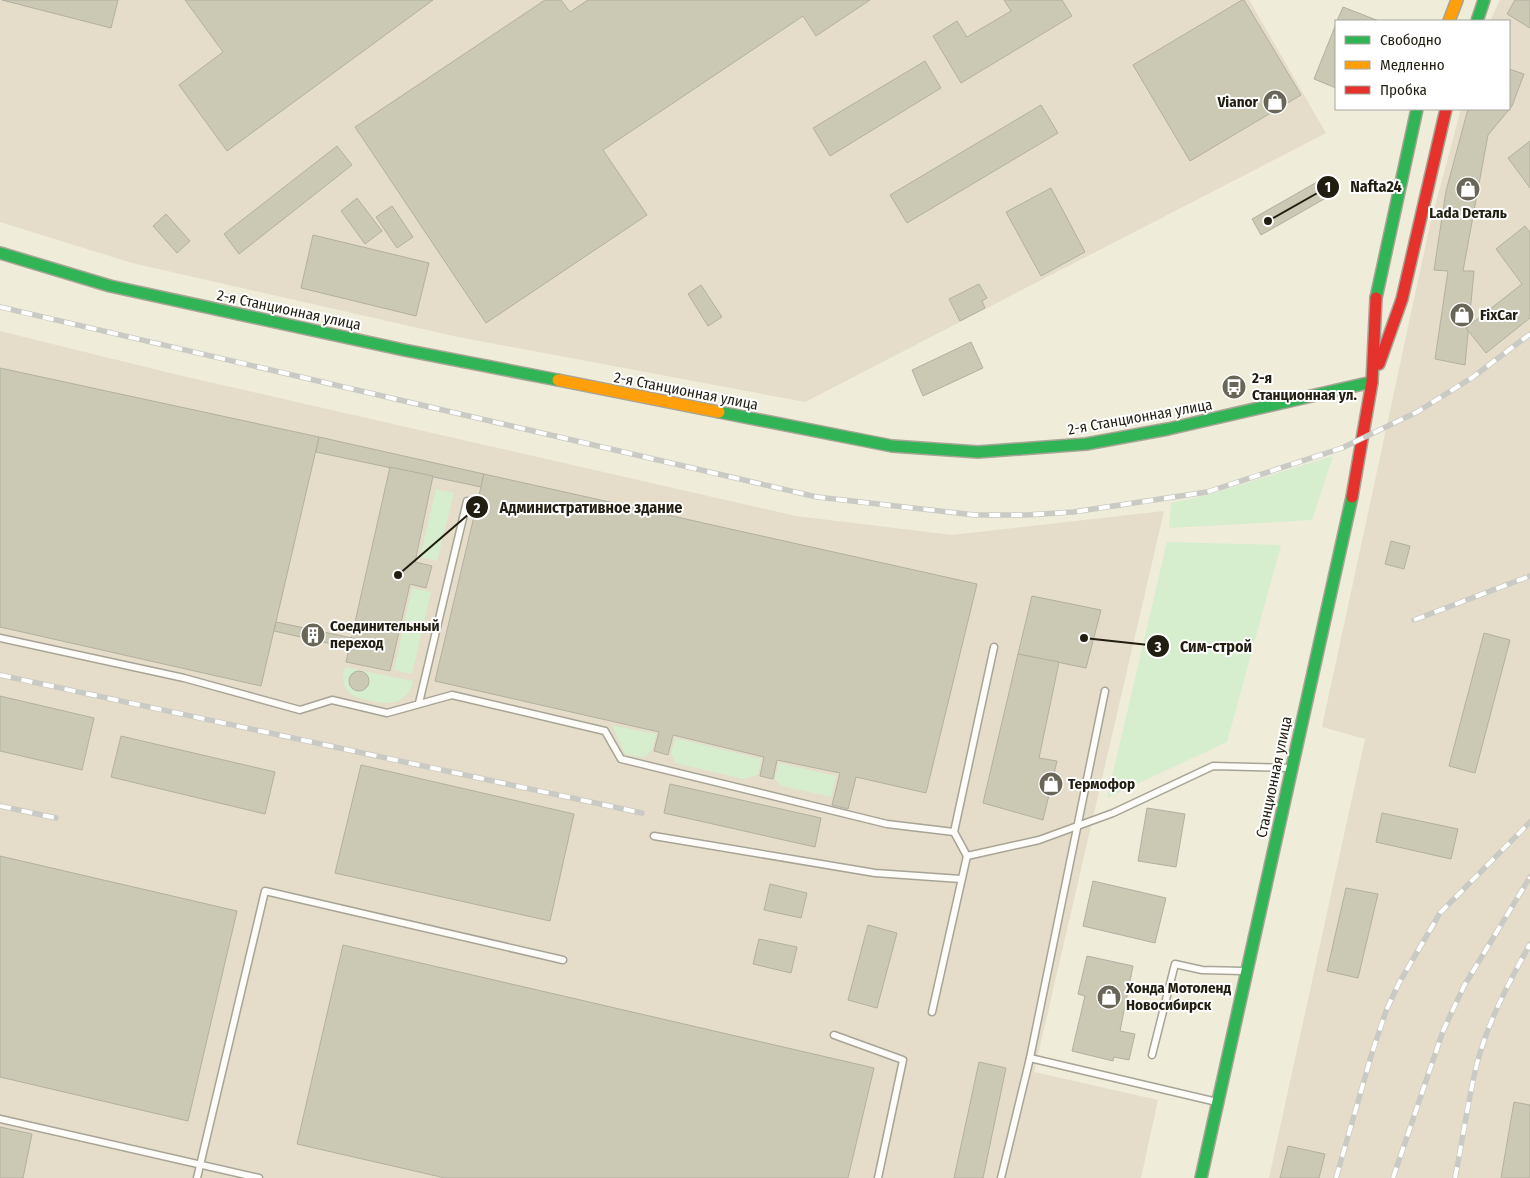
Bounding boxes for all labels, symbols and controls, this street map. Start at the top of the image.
legend [1335,20,1510,110]
text: Свободно [1380,31,1442,49]
text: Медленно [1380,56,1445,74]
text: Пробка [1380,81,1427,99]
shop icon: Vianor [1262,89,1288,115]
place label: Vianor [1216,93,1259,111]
callout: Nafta24 [1315,171,1412,202]
shop icon: Lada Dеталь [1455,176,1481,202]
text: Nafta24 [1350,177,1402,196]
text: 1 [1325,178,1331,196]
place label: Lada Dеталь [1429,204,1507,222]
street label: 2-я Станционная улица [216,286,362,334]
shop icon: FixCar [1449,302,1475,328]
place label: FixCar [1480,306,1518,324]
street label: 2-я Станционная улица [612,368,760,414]
place label: 2-я Станционная ул. [1251,369,1357,404]
bus stop icon: 2-я Станционная ул. [1221,374,1247,400]
street label: 2-я Станционная улица [1066,395,1214,439]
callout: Административное здание [465,492,693,523]
text: Административное здание [499,498,682,517]
text: 2 [473,499,481,517]
place label: Соединительный переход [330,617,439,652]
building icon: Соединительный переход [300,622,326,648]
callout: Сим-строй [1145,631,1262,662]
text: Сим-строй [1180,637,1252,656]
text: 3 [1153,638,1162,656]
street label: Станционная улица [1252,715,1296,839]
shop icon: Термофор [1038,771,1064,797]
place label: Термофор [1068,775,1135,793]
place label: Хонда Мотоленд Новосибирск [1125,979,1232,1014]
shop icon: Хонда Мотоленд Новосибирск [1096,984,1122,1010]

